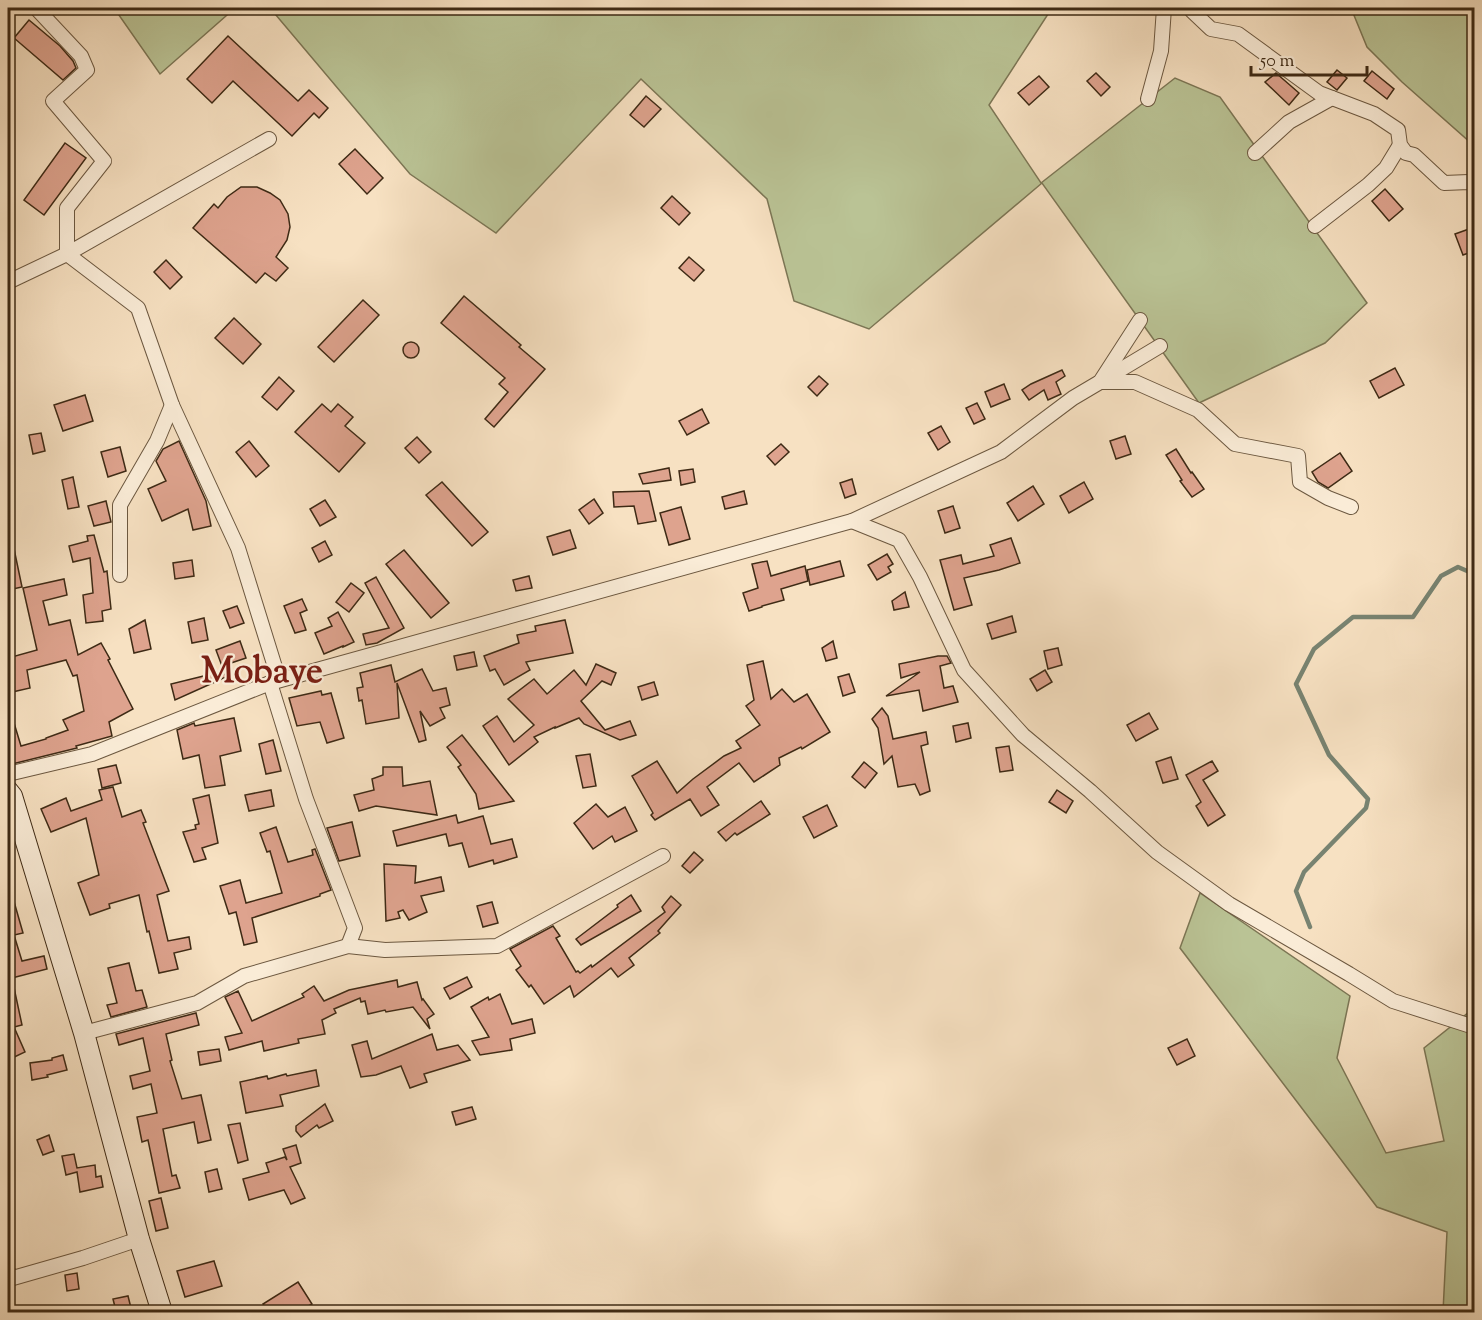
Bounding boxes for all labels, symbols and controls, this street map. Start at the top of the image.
scale bar [1251,39,1366,77]
text: 50 m [1259,49,1295,75]
district label: Mobaye [201,647,323,699]

